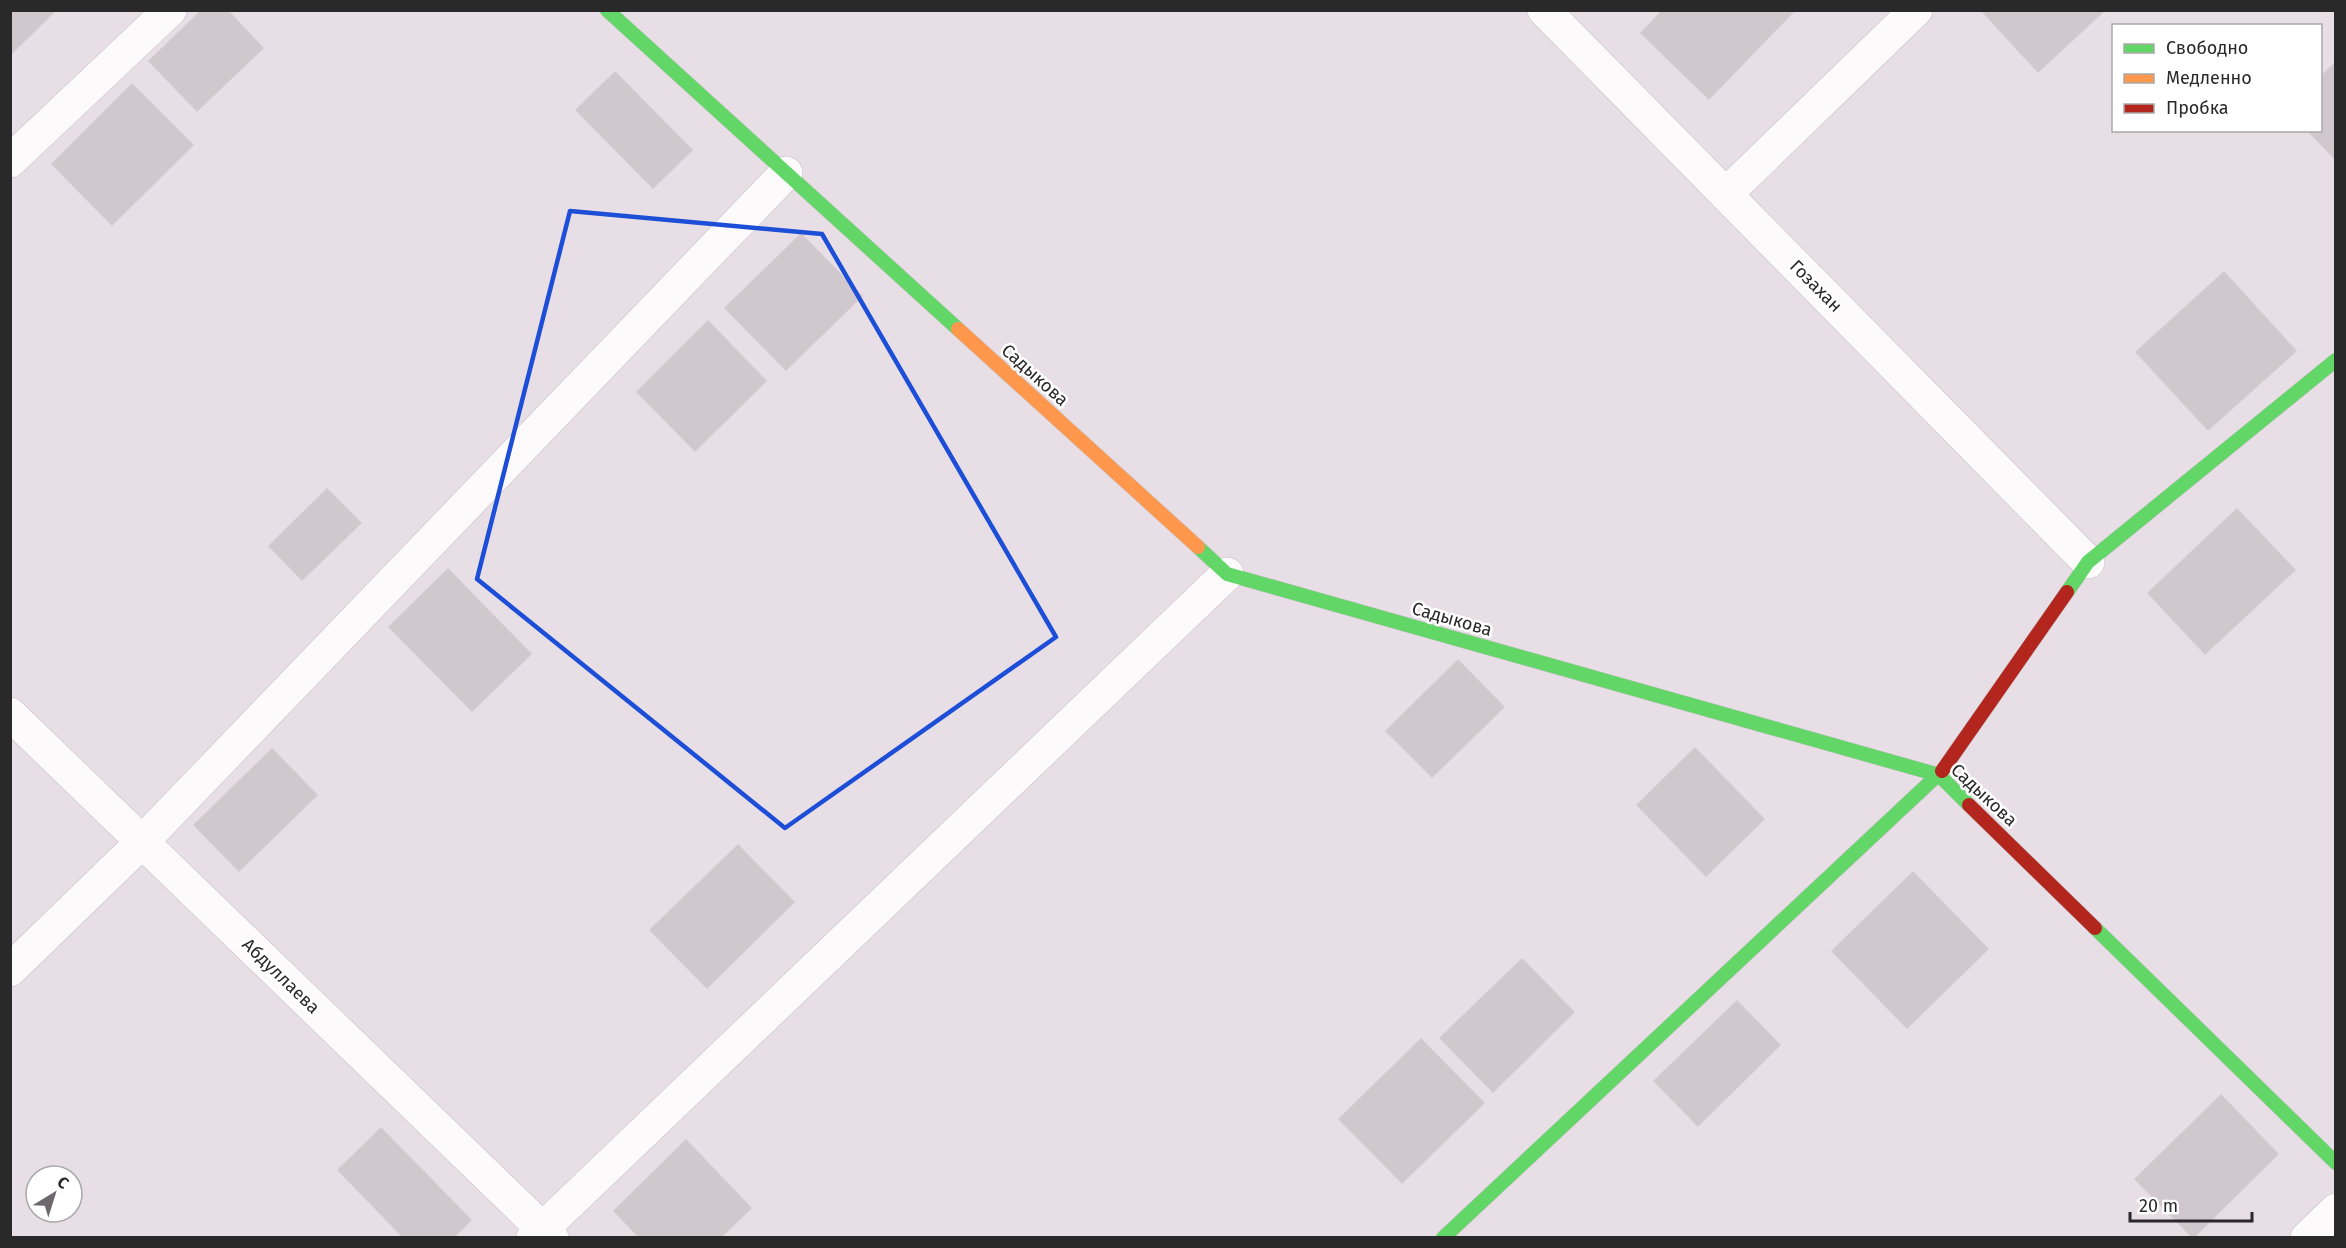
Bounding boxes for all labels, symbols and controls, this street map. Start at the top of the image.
legend [2112,24,2322,132]
text: Свободно [2166,37,2248,59]
text: Медленно [2166,67,2252,89]
text: Пробка [2166,97,2229,119]
street label: Гозахан [1785,255,1847,317]
street label: Садыкова [997,339,1073,411]
street label: Садыкова [1409,597,1495,641]
street label: Садыкова [1946,759,2022,831]
street label: Абдуллаева [238,934,324,1018]
north arrow [24,1164,84,1224]
text: С [53,1172,73,1193]
scale bar [2130,1185,2252,1223]
text: 20 m [2139,1195,2178,1217]

